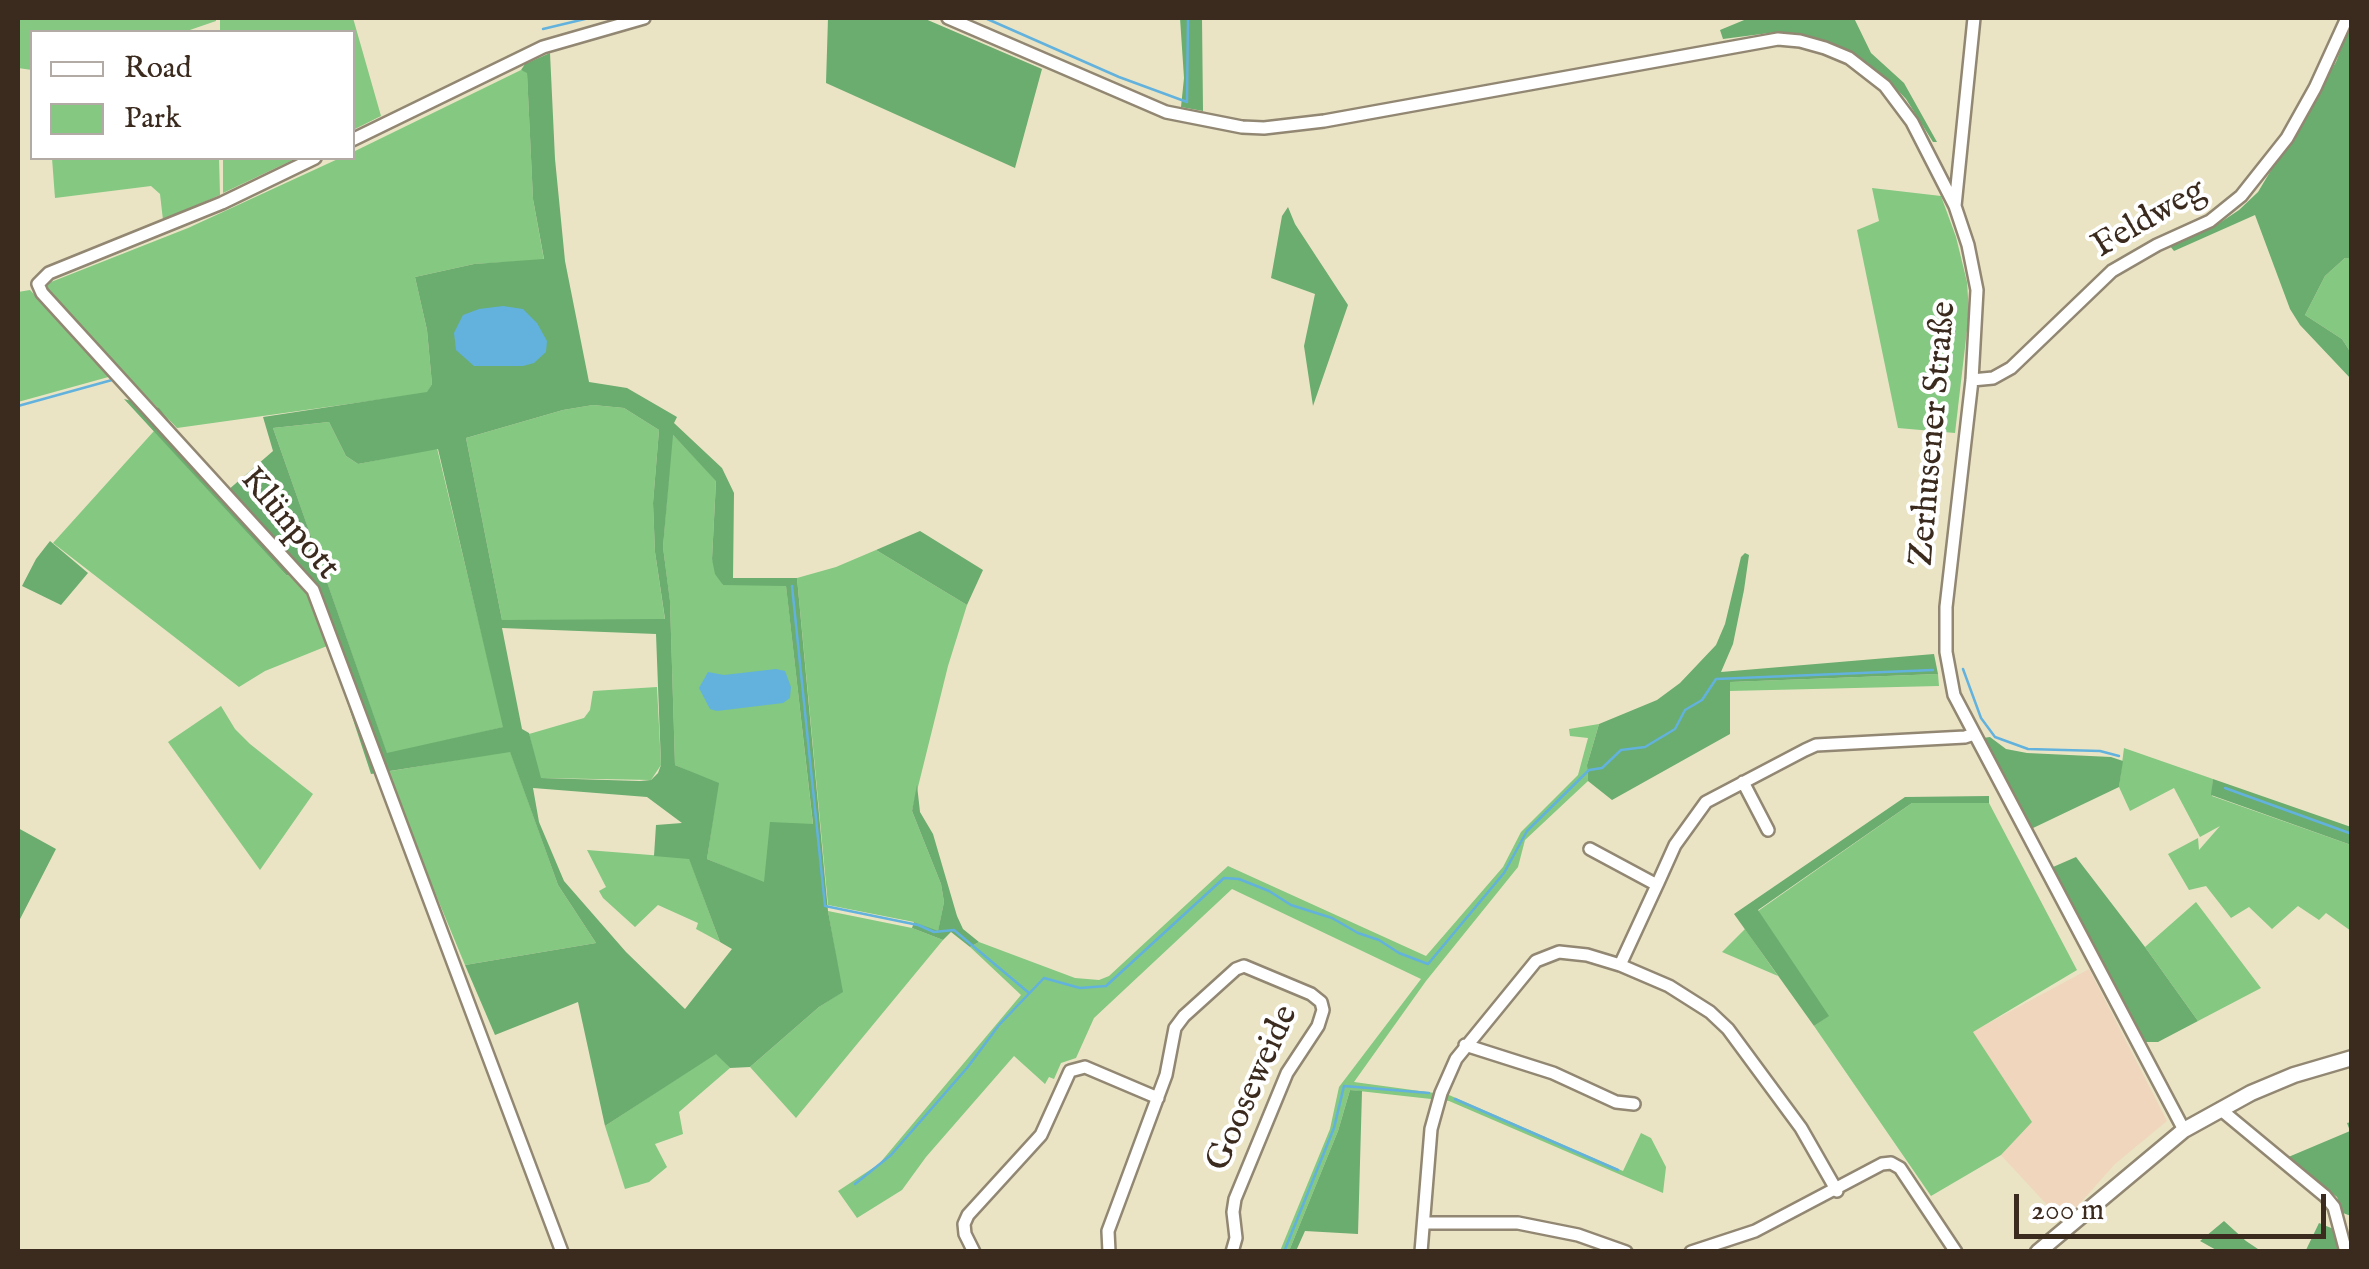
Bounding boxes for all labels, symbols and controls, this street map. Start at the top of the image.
legend [30,30,355,160]
text: Road [124,50,192,88]
text: Park [124,100,181,138]
street label: Feldweg [2086,171,2214,269]
street label: Zerhusener Straße [1903,300,1967,568]
street label: Klünpott [229,460,347,590]
street label: Gooseweide [1199,1000,1309,1178]
scale bar [2019,1174,2332,1236]
text: 200 m [2031,1192,2104,1230]

